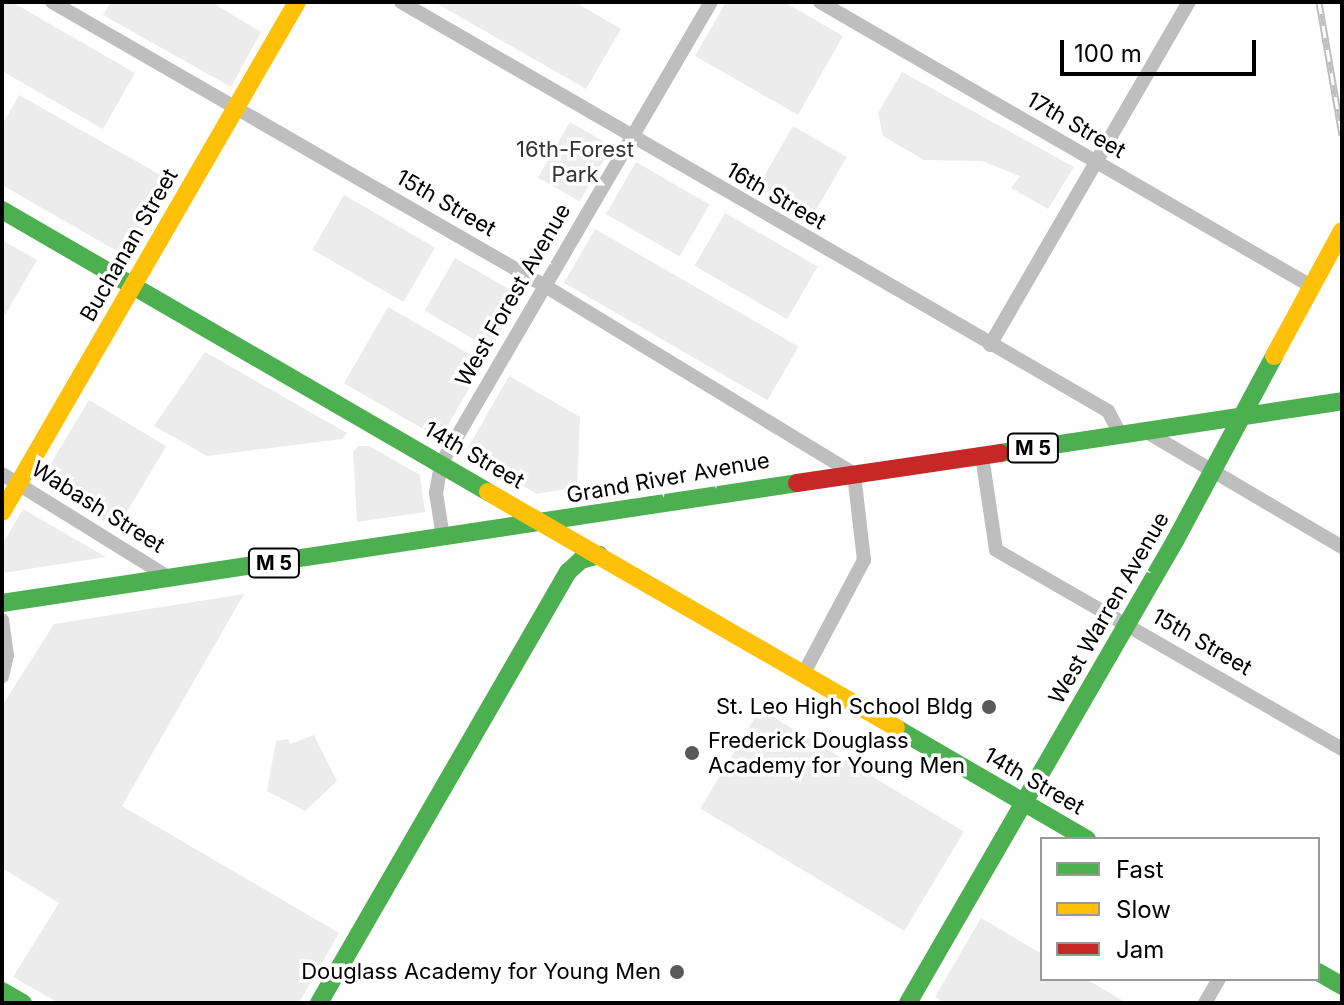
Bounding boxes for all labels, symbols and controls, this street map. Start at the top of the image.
scale bar [1064,24,1260,74]
text: 100 m [1074,39,1142,68]
street label: 17th Street [1022,86,1130,164]
park label: 16th-Forest Park [516,136,634,188]
street label: 16th Street [721,157,831,235]
street label: Buchanan Street [75,164,183,326]
street label: 15th Street [391,164,501,242]
street label: West Forest Avenue [450,199,576,391]
street label: 14th Street [419,416,529,494]
road number: M 5 [1005,432,1061,464]
street label: Grand River Avenue [564,447,772,509]
street label: Wabash Street [27,456,169,558]
street label: West Warren Avenue [1043,507,1175,709]
road number: M 5 [246,547,302,579]
street label: 15th Street [1147,603,1257,681]
place label: St. Leo High School Bldg [716,694,973,720]
marker: St. Leo High School Bldg [980,698,998,716]
place label: Frederick Douglass Academy for Young Men [708,727,965,778]
street label: 14th Street [979,742,1089,820]
marker: Frederick Douglass Academy for Young Men [683,744,701,762]
legend [1040,837,1320,981]
text: Fast [1116,855,1164,884]
text: Slow [1116,895,1171,924]
text: Jam [1116,935,1164,964]
place label: Douglass Academy for Young Men [301,959,661,985]
marker: Douglass Academy for Young Men [668,963,686,981]

